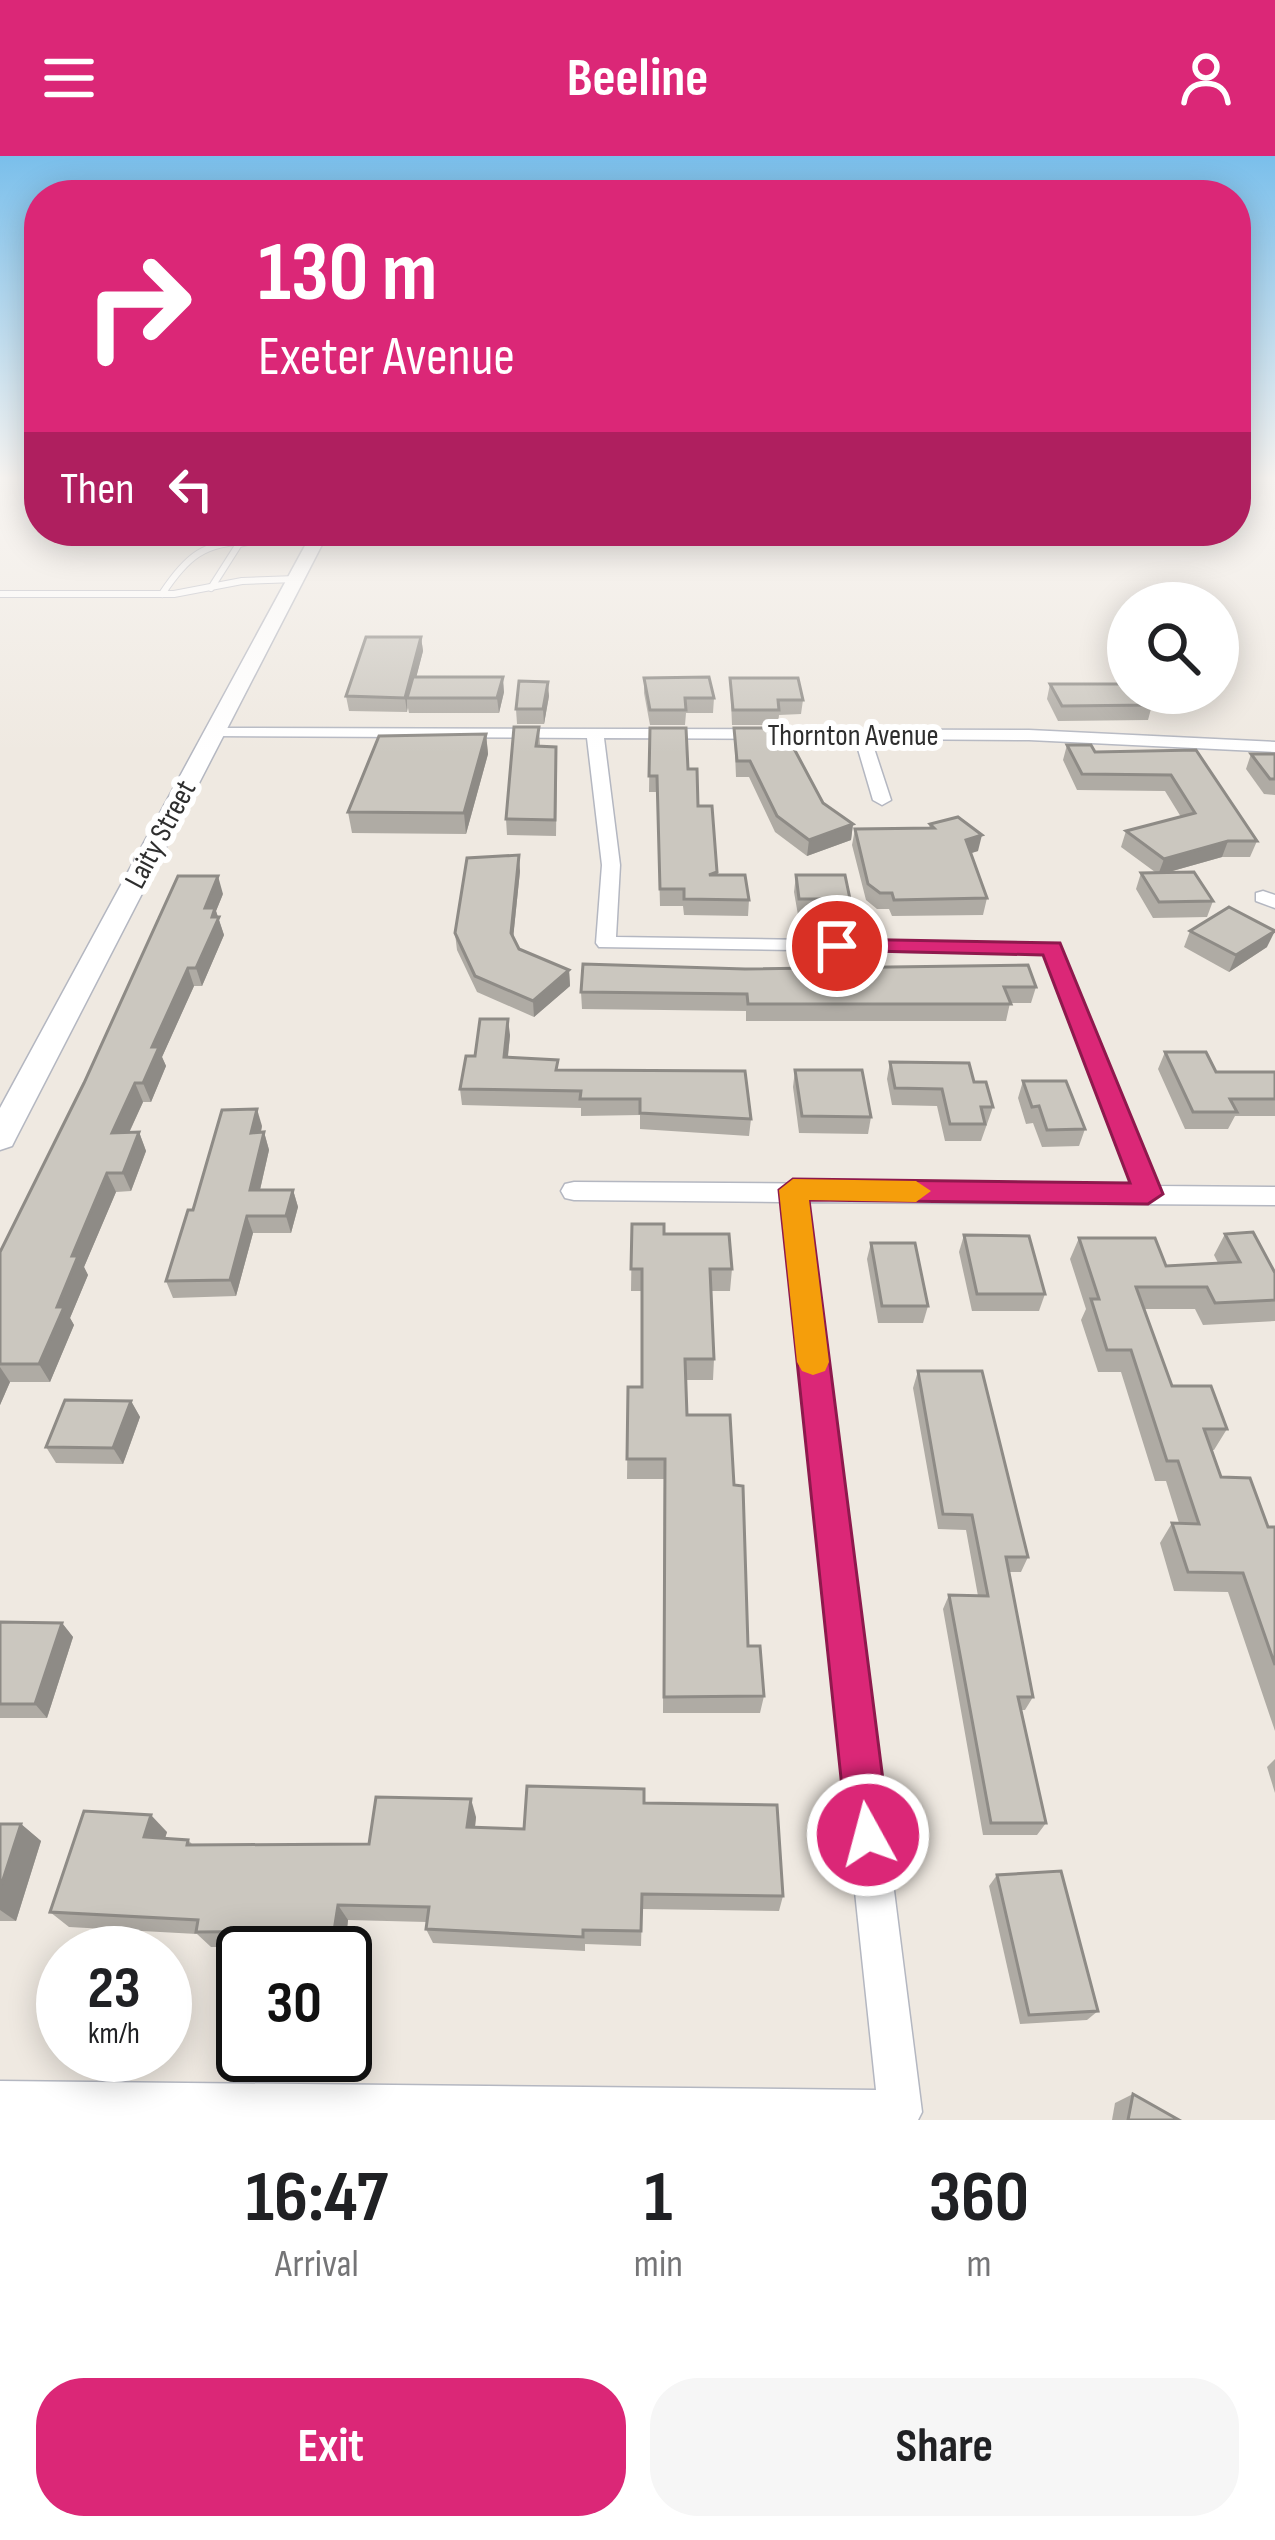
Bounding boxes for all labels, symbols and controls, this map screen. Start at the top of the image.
icon: menu [36,45,102,111]
icon: person [1173,45,1239,111]
text: Beeline [567,46,708,111]
text: 130 m [258,223,437,324]
icon: right [60,228,216,384]
text: Exeter Avenue [258,325,515,390]
icon: left [158,456,224,522]
text: Then [60,462,134,517]
map controls [1107,582,1239,714]
button: search [1107,582,1239,714]
street label: Thornton Avenue [767,718,939,754]
street label: Laity Street [118,774,204,895]
pin [786,895,888,997]
icon: arrive [804,913,870,979]
position arrow [805,1772,931,1898]
speed limit sign: 30 [216,1926,372,2082]
text: 23 [87,1953,141,2025]
text: km/h [88,2016,140,2052]
text: 16:47 [246,2155,388,2242]
text: 1 [644,2155,672,2242]
text: 360 [929,2155,1029,2242]
text: Arrival [275,2241,359,2288]
text: min [634,2241,683,2288]
text: m [966,2241,991,2288]
button: Exit [36,2378,626,2516]
button: Share [650,2378,1239,2516]

